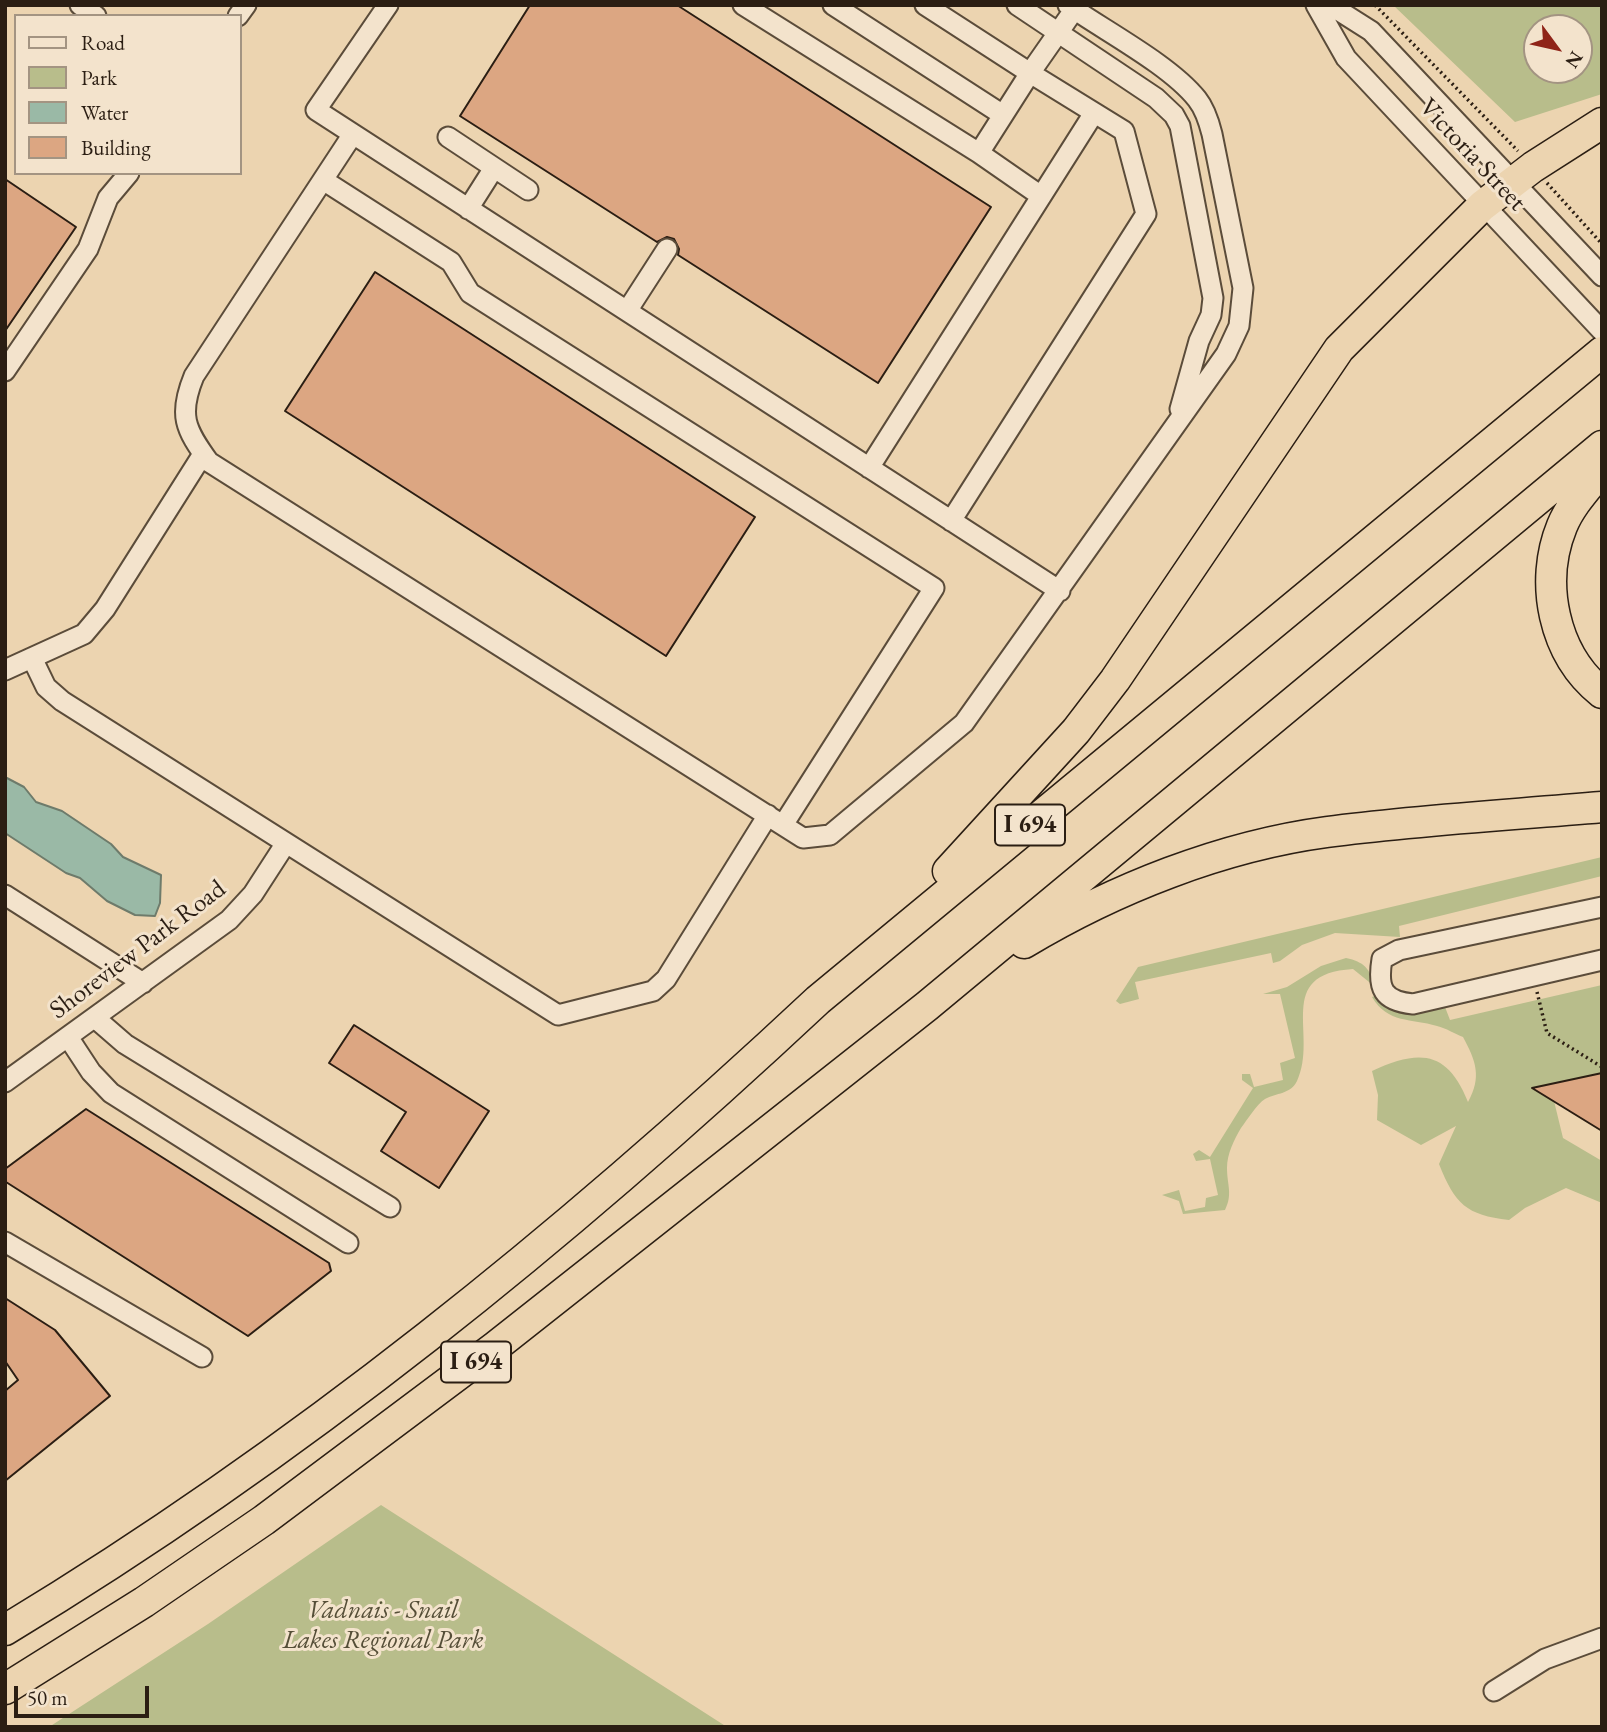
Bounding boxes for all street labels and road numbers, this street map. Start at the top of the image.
street label: Victoria Street [1412,92,1532,218]
road number: I 694 [995,804,1065,846]
street label: Shoreview Park Road [44,874,232,1026]
road number: I 694 [441,1342,511,1382]

